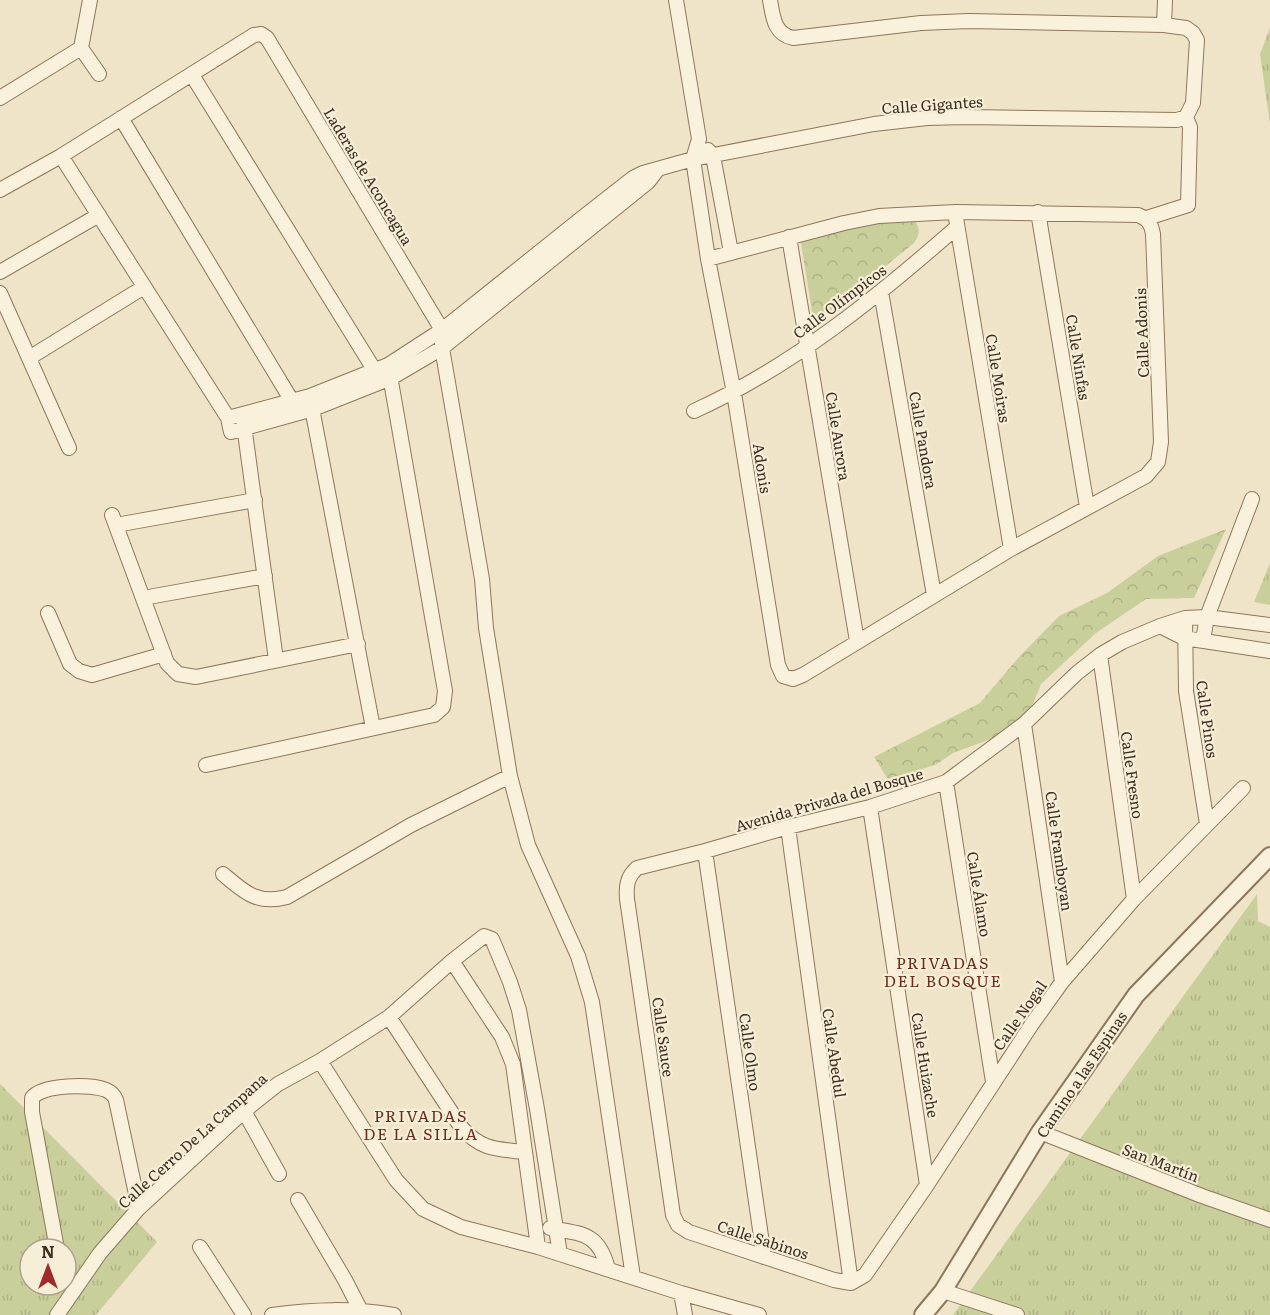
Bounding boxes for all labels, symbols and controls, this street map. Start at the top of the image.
street label: Calle Gigantes [881,89,984,119]
street label: Laderas de Aconcagua [319,103,420,250]
street label: Calle Olímpicos [787,258,891,344]
street label: Calle Adonis [1128,288,1154,378]
street label: Calle Ninfas [1061,312,1097,402]
street label: Calle Moiras [981,332,1017,424]
street label: Calle Pandora [904,389,944,492]
street label: Calle Aurora [821,390,858,483]
street label: Adonis [748,441,778,495]
street label: Calle Pinos [1191,679,1225,760]
street label: Calle Fresno [1115,730,1151,820]
street label: Avenida Privada del Bosque [732,761,926,837]
street label: Calle Framboyan [1040,789,1080,913]
street label: Calle Álamo [962,850,998,939]
district label: PRIVADAS DEL BOSQUE [884,950,1002,992]
street label: Calle Nogal [986,975,1052,1055]
street label: Calle Sauce [647,996,681,1079]
street label: Camino a las Espinas [1030,1006,1132,1142]
street label: Calle Abedul [817,1007,853,1099]
street label: Calle Huizache [906,1011,946,1119]
street label: Calle Olmo [734,1012,768,1093]
street label: Calle Cerro De La Campana [112,1066,272,1213]
district label: PRIVADAS DE LA SILLA [363,1103,479,1145]
street label: San Martín [1119,1137,1203,1187]
street label: Calle Sabinos [714,1213,812,1265]
north arrow [18,1237,78,1297]
text: N [41,1239,55,1263]

